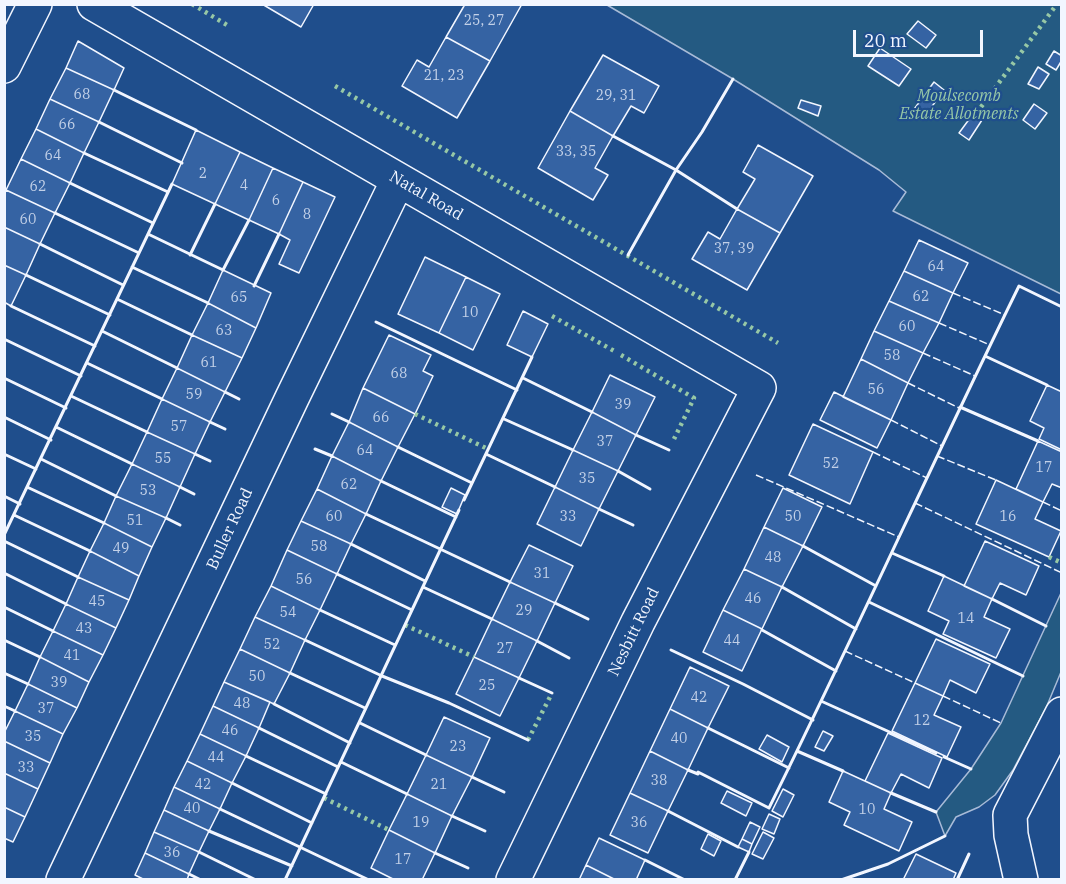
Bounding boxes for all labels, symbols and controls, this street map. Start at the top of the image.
house number: 25, 27 [464,13,504,29]
scale bar [856,18,986,56]
text: 20 m [864,29,907,52]
house number: 21, 23 [424,68,464,84]
park label: Moulsecomb Estate Allotments [899,86,1019,124]
house number: 68 [74,87,90,103]
house number: 29, 31 [596,88,636,104]
house number: 66 [59,117,75,133]
house number: 33, 35 [556,144,596,160]
house number: 64 [45,148,61,164]
house number: 2 [199,166,207,182]
street label: Natal Road [386,167,466,225]
house number: 4 [240,178,248,194]
house number: 62 [30,179,46,195]
house number: 6 [272,193,280,209]
house number: 8 [303,207,311,223]
house number: 60 [20,212,36,228]
house number: 37, 39 [714,241,754,257]
house number: 64 [928,259,944,275]
house number: 62 [913,289,929,305]
house number: 65 [231,290,247,306]
house number: 10 [462,305,478,321]
house number: 60 [899,319,915,335]
house number: 63 [216,323,232,339]
house number: 58 [884,348,900,364]
house number: 61 [201,355,217,371]
house number: 68 [391,366,407,382]
house number: 56 [868,382,884,398]
house number: 59 [186,387,202,403]
house number: 39 [615,397,631,413]
house number: 66 [373,410,389,426]
house number: 57 [171,419,187,435]
house number: 37 [597,434,613,450]
house number: 64 [357,443,373,459]
house number: 55 [155,451,171,467]
house number: 52 [823,456,839,472]
house number: 17 [1036,460,1052,476]
house number: 35 [579,471,595,487]
house number: 62 [341,477,357,493]
house number: 53 [140,483,156,499]
street label: Buller Road [203,485,257,573]
house number: 60 [326,509,342,525]
house number: 33 [560,509,576,525]
house number: 50 [785,509,801,525]
house number: 16 [1000,509,1016,525]
house number: 51 [127,513,143,529]
house number: 58 [311,539,327,555]
house number: 49 [113,541,129,557]
house number: 48 [765,550,781,566]
house number: 31 [534,566,550,582]
house number: 56 [296,572,312,588]
street label: Nesbitt Road [604,584,664,680]
house number: 46 [745,591,761,607]
house number: 45 [89,594,105,610]
house number: 29 [516,603,532,619]
house number: 54 [280,605,296,621]
house number: 14 [958,611,974,627]
house number: 43 [76,621,92,637]
house number: 44 [724,633,740,649]
house number: 52 [264,637,280,653]
house number: 27 [497,641,513,657]
house number: 41 [64,648,80,664]
house number: 50 [249,669,265,685]
house number: 39 [51,675,67,691]
house number: 25 [479,678,495,694]
house number: 42 [691,690,707,706]
house number: 48 [234,696,250,712]
house number: 37 [38,701,54,717]
house number: 12 [914,713,930,729]
house number: 46 [222,723,238,739]
house number: 35 [25,729,41,745]
house number: 40 [671,731,687,747]
house number: 23 [450,739,466,755]
house number: 44 [208,750,224,766]
house number: 33 [18,760,34,776]
house number: 38 [651,773,667,789]
house number: 42 [195,777,211,793]
house number: 21 [431,777,447,793]
house number: 40 [184,801,200,817]
house number: 10 [859,802,875,818]
house number: 19 [413,815,429,831]
house number: 36 [631,815,647,831]
house number: 36 [164,845,180,861]
house number: 17 [395,852,411,868]

